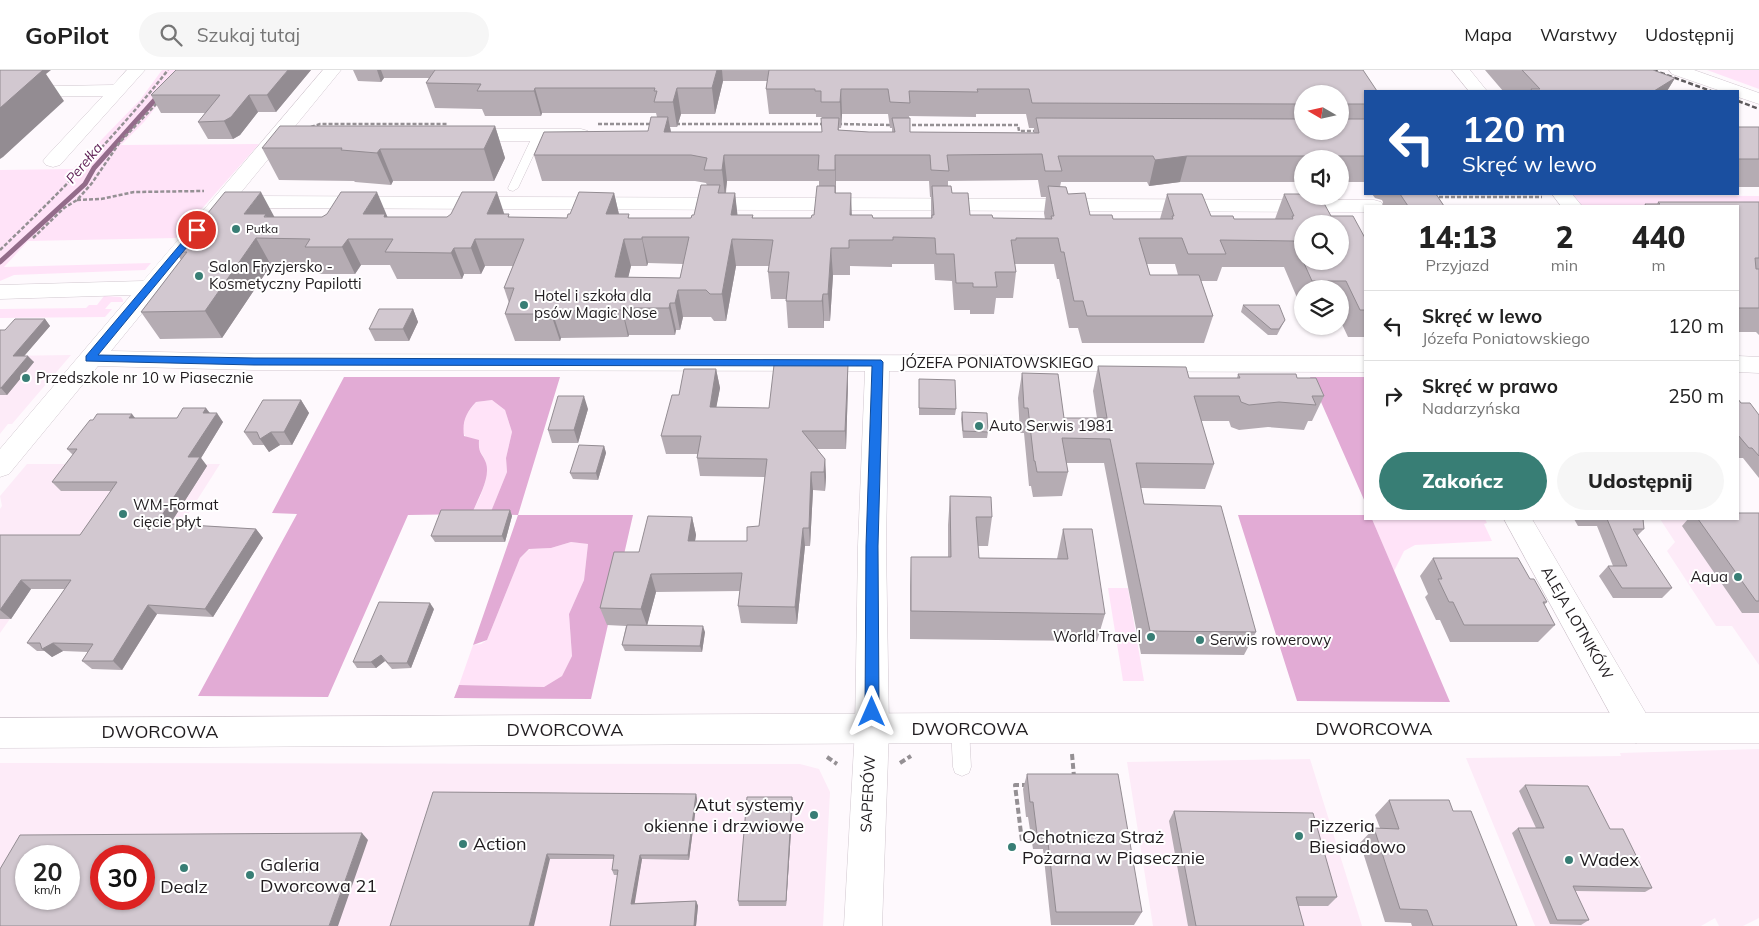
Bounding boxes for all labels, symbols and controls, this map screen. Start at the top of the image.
search box [139,12,489,57]
text: GoPilot [25,20,109,50]
icon: search [157,21,185,49]
text: Szukaj tutaj [197,23,300,47]
text: Mapa [1464,23,1512,46]
text: Warstwy [1540,23,1617,46]
text: Udostępnij [1645,23,1734,46]
north arrow [1294,85,1349,140]
map controls [1294,85,1349,335]
text: 120 m [1462,107,1566,151]
icon: left [1379,110,1444,175]
water label: Perełka [62,139,106,187]
button: sound [1294,150,1349,205]
text: Skręć w lewo [1462,150,1597,178]
pin [176,209,218,251]
button: search [1294,215,1349,270]
icon: arrive [183,216,211,244]
text: 14:13 [1417,218,1497,256]
text: 2 [1555,218,1573,256]
text: 440 [1632,218,1686,256]
place label: Putka [246,221,278,236]
marker: Putka [230,223,242,235]
text: Przyjazd [1425,255,1489,275]
text: min [1551,255,1578,275]
text: m [1651,255,1666,275]
place label: Salon Fryzjersko - Kosmetyczny Papilotti [209,257,362,293]
marker: Salon Fryzjersko - Kosmetyczny Papilotti [193,270,205,282]
button: layers [1294,280,1349,335]
place label: Hotel i szkoła dla psów Magic Nose [534,286,657,322]
marker: Hotel i szkoła dla psów Magic Nose [518,299,530,311]
text: Skręć w lewo [1422,304,1542,328]
icon: left [1379,312,1407,340]
text: 120 m [1668,314,1724,338]
text: Józefa Poniatowskiego [1422,328,1590,348]
street label: JÓZEFA PONIATOWSKIEGO [900,353,1094,372]
place label: Przedszkole nr 10 w Piasecznie [36,368,253,387]
marker: Przedszkole nr 10 w Piasecznie [20,372,32,384]
text: Skręć w prawo [1422,374,1558,398]
icon: right [1379,382,1407,410]
text: 250 m [1668,384,1724,408]
text: Nadarzyńska [1422,398,1520,418]
place label: Auto Serwis 1981 [989,416,1114,435]
marker: Auto Serwis 1981 [973,420,985,432]
button: Zakończ [1379,452,1547,510]
button: Udostępnij [1557,452,1724,510]
place label: WM-Format cięcie płyt [133,495,219,531]
marker: WM-Format cięcie płyt [117,508,129,520]
street label: ALEJA LOTNIKÓW [1537,563,1618,683]
place label: Aqua [1690,567,1728,586]
marker: Aqua [1732,571,1744,583]
place label: World Travel [1053,627,1141,646]
place label: Serwis rowerowy [1210,630,1331,649]
marker: World Travel [1145,631,1157,643]
marker: Serwis rowerowy [1194,634,1206,646]
position arrow [845,685,897,737]
street label: DWORCOWA [912,717,1028,740]
street label: DWORCOWA [1316,717,1432,740]
street label: DWORCOWA [507,718,623,741]
street label: DWORCOWA [102,720,218,743]
street label: SAPERÓW [856,755,879,833]
place label: Atut systemy okienne i drzwiowe [644,793,804,837]
marker: Atut systemy okienne i drzwiowe [808,809,820,821]
place label: Pizzeria Biesiadowo [1309,814,1406,858]
place label: Ochotnicza Straż Pożarna w Piasecznie [1022,825,1205,869]
marker: Pizzeria Biesiadowo [1293,830,1305,842]
place label: Action [473,832,526,855]
marker: Action [457,838,469,850]
marker: Ochotnicza Straż Pożarna w Piasecznie [1006,841,1018,853]
speed limit sign: 30 [90,845,155,910]
place label: Wadex [1579,848,1639,871]
place label: Galeria Dworcowa 21 [260,853,377,897]
marker: Wadex [1563,854,1575,866]
text: 20 [32,856,63,887]
marker: Dealz [178,862,190,874]
marker: Galeria Dworcowa 21 [244,869,256,881]
place label: Dealz [160,875,208,898]
text: km/h [34,882,61,897]

